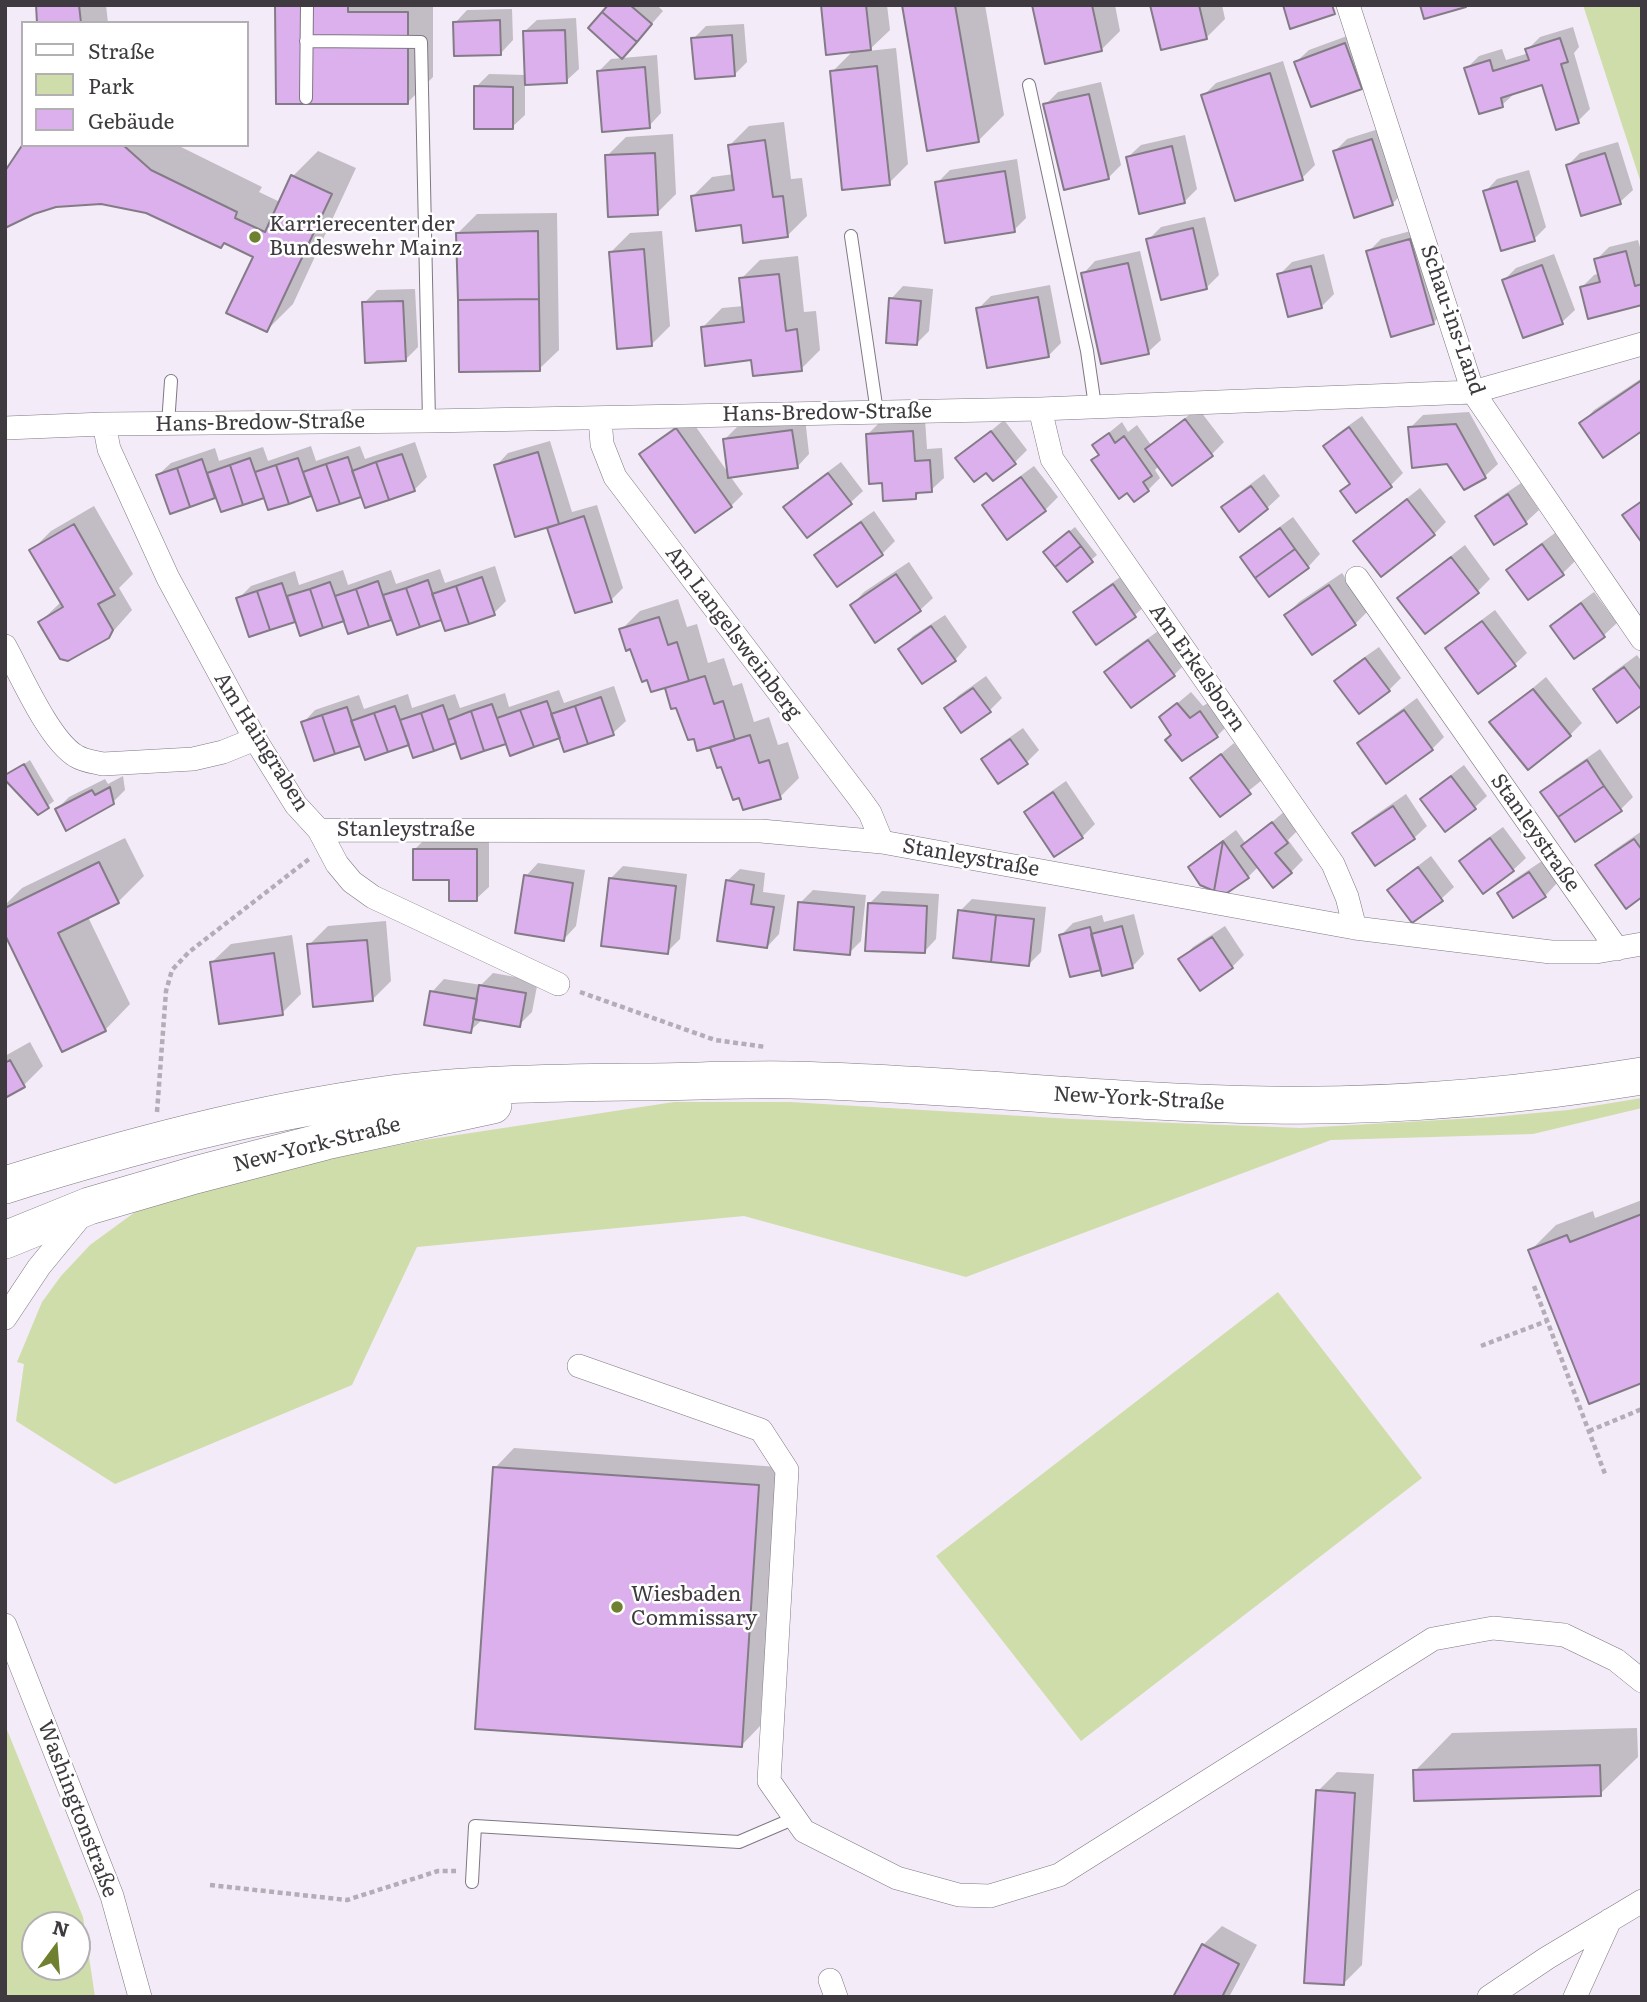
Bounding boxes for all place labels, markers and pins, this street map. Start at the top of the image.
place label: Karrierecenter der Bundeswehr Mainz [269,212,462,262]
marker: Karrierecenter der Bundeswehr Mainz [247,229,263,245]
place label: Wiesbaden Commissary [631,1582,757,1632]
marker: Wiesbaden Commissary [609,1599,625,1615]

